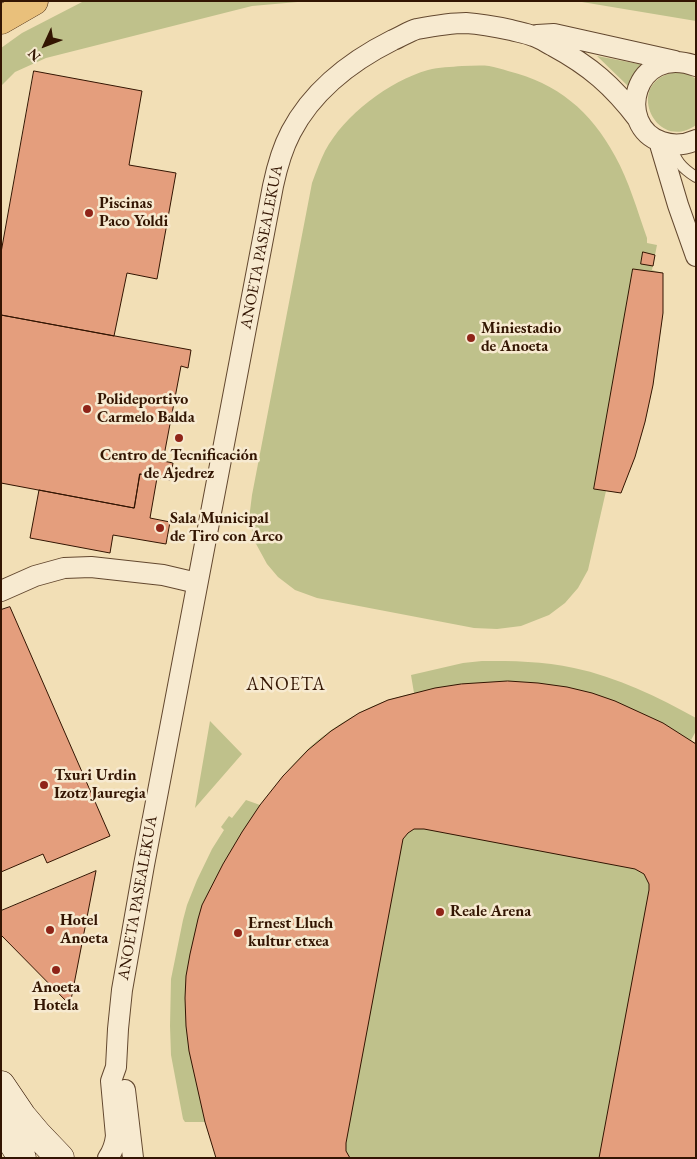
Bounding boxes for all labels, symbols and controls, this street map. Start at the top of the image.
north arrow [20,20,70,70]
text: N [24,45,44,66]
street label: ANOETA PASEALEKUA [237,163,287,331]
place label: Piscinas Paco Yoldi [99,194,168,232]
marker: Piscinas Paco Yoldi [83,207,95,219]
place label: Miniestadio de Anoeta [481,319,561,357]
marker: Miniestadio de Anoeta [465,332,477,344]
place label: Polideportivo Carmelo Balda [97,390,195,428]
marker: Polideportivo Carmelo Balda [81,403,93,415]
marker: Centro de Tecnificación de Ajedrez [173,432,185,444]
place label: Centro de Tecnificación de Ajedrez [100,446,258,484]
place label: Sala Municipal de Tiro con Arco [170,509,283,547]
marker: Sala Municipal de Tiro con Arco [154,522,166,534]
district label: ANOETA [245,674,327,696]
place label: Txuri Urdin Izotz Jauregia [54,766,146,804]
marker: Txuri Urdin Izotz Jauregia [38,779,50,791]
street label: ANOETA PASEALEKUA [114,814,162,982]
place label: Reale Arena [450,902,531,922]
marker: Reale Arena [434,906,446,918]
place label: Hotel Anoeta [60,911,108,949]
place label: Ernest Lluch kultur etxea [248,914,333,952]
marker: Hotel Anoeta [44,924,56,936]
marker: Ernest Lluch kultur etxea [232,927,244,939]
marker: Anoeta Hotela [50,964,62,976]
place label: Anoeta Hotela [32,978,80,1016]

